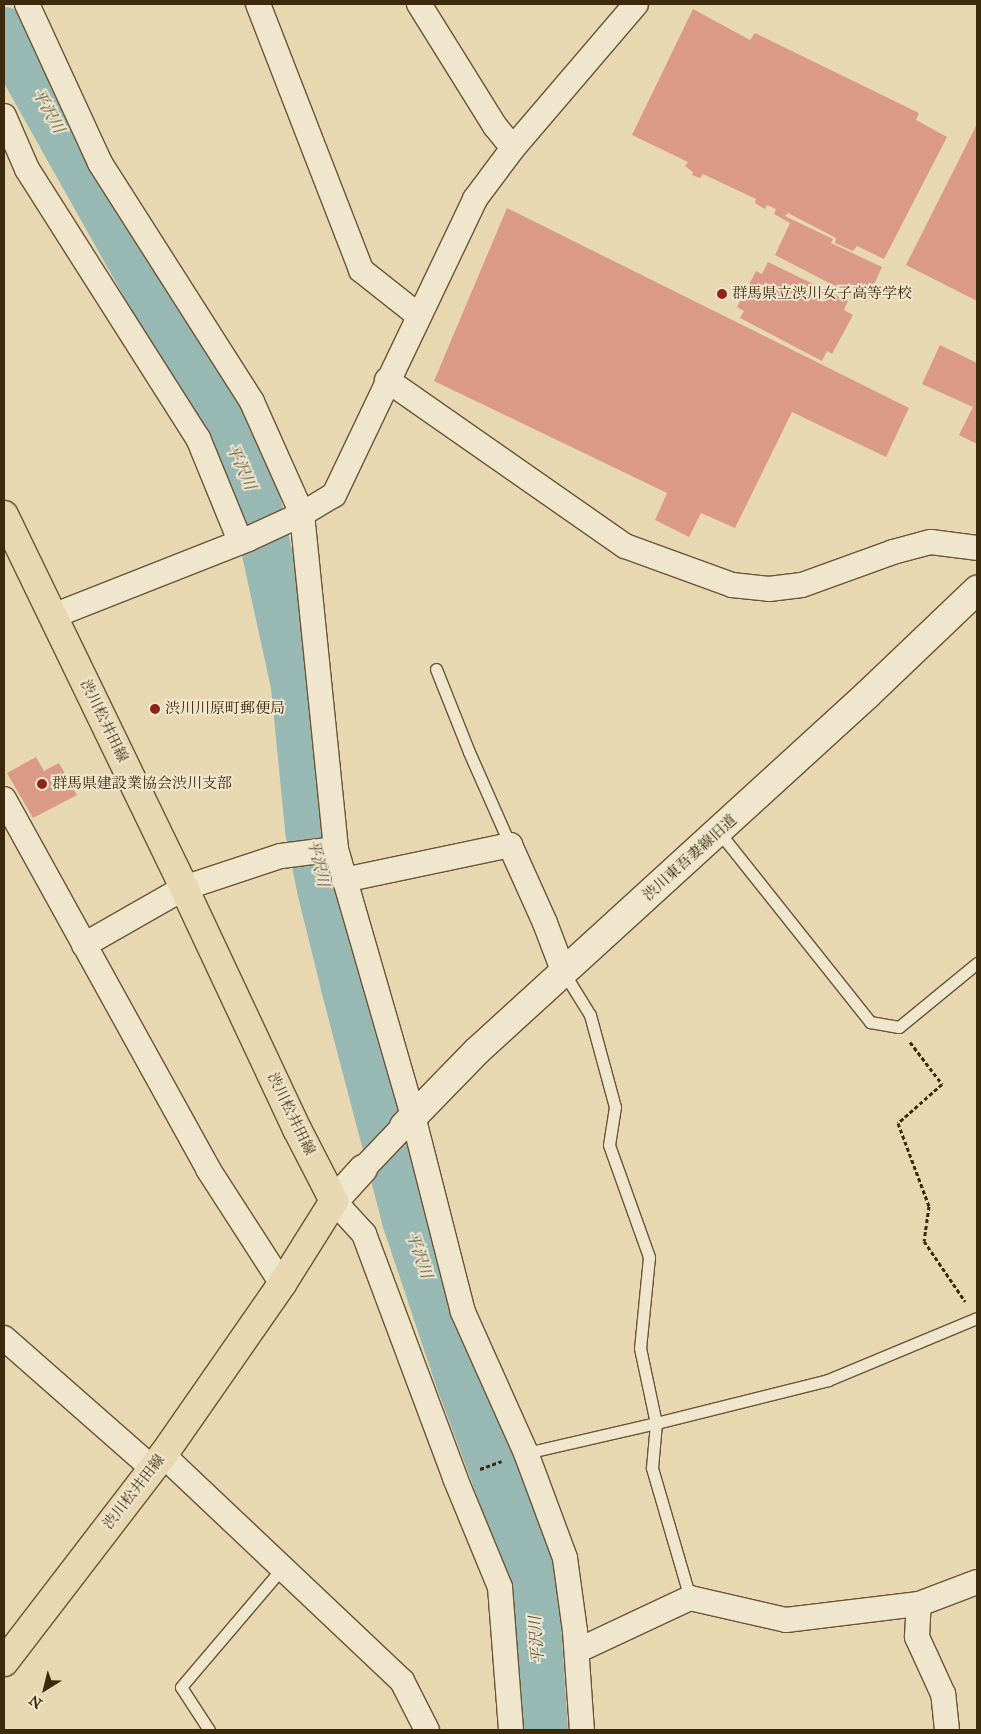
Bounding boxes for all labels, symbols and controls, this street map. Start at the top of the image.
water label: 平沢川 [28,85,68,137]
place label: 群馬県立渋川女子高等学校 [732,285,912,303]
marker: 群馬県立渋川女子高等学校 [716,288,728,300]
water label: 平沢川 [222,441,260,493]
street label: 渋川松井田線 [76,677,132,765]
place label: 渋川川原町郵便局 [165,700,285,718]
marker: 渋川川原町郵便局 [149,703,161,715]
place label: 群馬県建設業協会渋川支部 [52,775,232,793]
marker: 群馬県建設業協会渋川支部 [36,778,48,790]
street label: 渋川東吾妻線旧道 [639,811,741,905]
water label: 平沢川 [303,837,333,889]
street label: 渋川松井田線 [263,1070,319,1158]
water label: 平沢川 [402,1229,436,1281]
street label: 渋川松井田線 [99,1451,169,1533]
water label: 平沢川 [526,1615,548,1665]
north arrow [20,1664,70,1714]
text: N [26,1691,46,1712]

